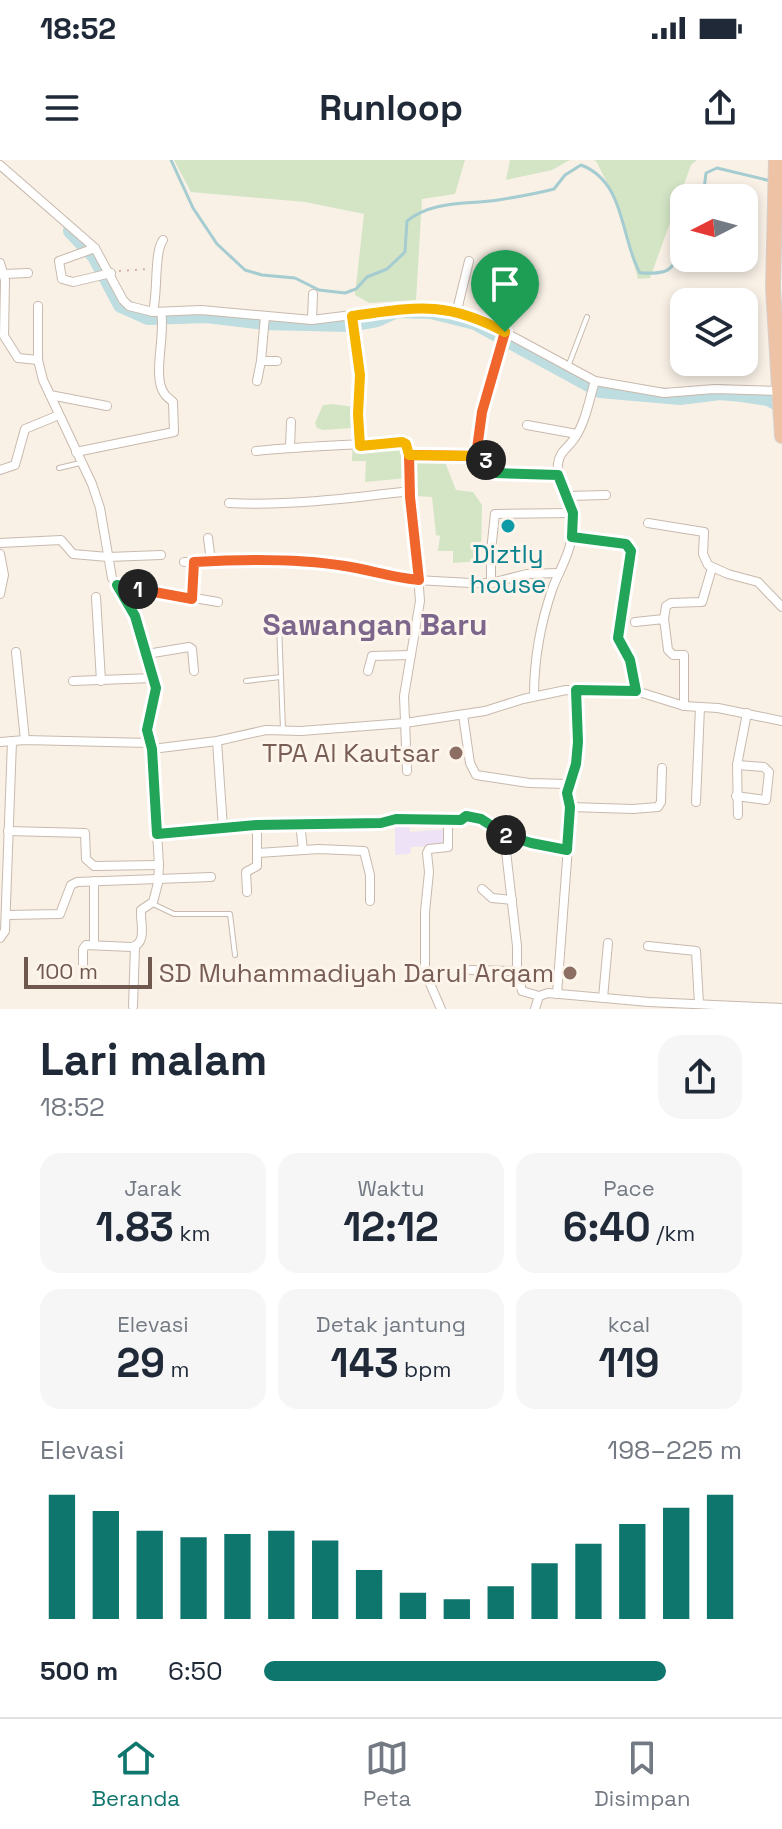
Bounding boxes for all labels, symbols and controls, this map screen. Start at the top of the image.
text: 18:52 [40,9,116,48]
text: Runloop [319,85,463,131]
icon: menu [40,86,84,130]
icon: share [698,86,742,130]
north arrow [670,184,758,272]
map controls [670,184,758,376]
pin [471,250,539,332]
icon: arrive [483,262,527,306]
button: layers [670,288,758,376]
pin: 3 [466,440,506,480]
text: 3 [479,446,493,474]
marker: Diztly house [499,517,517,535]
place label: Diztly house [469,537,547,601]
pin: 1 [118,569,158,609]
text: 1 [133,575,143,603]
district label: Sawangan Baru [263,605,488,644]
place label: TPA Al Kautsar [262,736,440,770]
marker: TPA Al Kautsar [447,744,465,762]
pin: 2 [486,815,526,855]
text: 2 [499,821,513,849]
scale bar [24,953,152,989]
place label: SD Muhammadiyah Darul Arqam [159,956,554,990]
text: 100 m [36,957,98,985]
marker: SD Muhammadiyah Darul Arqam [561,964,579,982]
text: Lari malam [40,1032,267,1088]
button: share [658,1035,742,1119]
text: 18:52 [40,1090,105,1124]
text: Jarak [124,1174,182,1202]
text: Waktu [357,1174,425,1202]
text: Pace [603,1174,655,1202]
text: 1.83 [96,1202,174,1253]
text: 12:12 [343,1202,439,1253]
text: 6:40 [563,1202,651,1253]
text: km [174,1219,210,1247]
text: /km [651,1219,695,1247]
text: Elevasi [117,1310,189,1338]
text: Detak jantung [316,1310,466,1338]
text: kcal [608,1310,650,1338]
text: 29 [117,1338,165,1389]
text: 143 [331,1338,398,1389]
text: 119 [599,1338,659,1389]
text: m [165,1355,189,1383]
text: bpm [398,1355,451,1383]
text: Elevasi [40,1433,124,1467]
text: 198–225 m [607,1433,742,1467]
text: 500 m [40,1654,118,1688]
text: 6:50 [168,1654,223,1688]
tab: Beranda [92,1736,180,1812]
tab: Peta [363,1736,411,1812]
tab: Disimpan [594,1736,690,1812]

